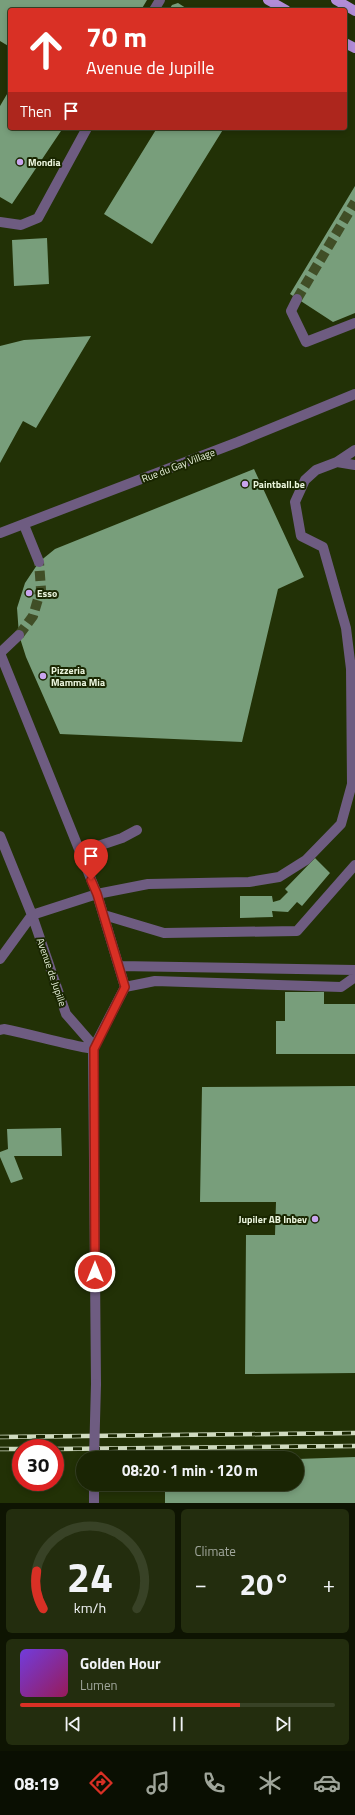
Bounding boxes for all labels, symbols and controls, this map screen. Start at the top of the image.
text: 70 m [86,15,147,58]
icon: ahead [20,24,72,76]
text: Avenue de Jupille [86,54,214,81]
text: Then [20,100,52,123]
icon: arrive [60,100,82,122]
place label: Mondia [28,155,61,170]
marker: Mondia [15,157,25,167]
street label: Rue du Gay Village [139,445,217,486]
place label: Paintball.be [253,477,305,492]
marker: Paintball.be [240,479,250,489]
place label: Esso [37,586,57,601]
marker: Esso [24,588,34,598]
place label: Pizzeria Mamma Mia [51,663,105,690]
marker: Pizzeria Mamma Mia [38,671,48,681]
pin [74,839,108,880]
icon: arrive [80,845,102,867]
street label: Avenue de Jupille [33,936,70,1008]
place label: Jupiler AB Inbev [239,1212,307,1227]
marker: Jupiler AB Inbev [310,1214,320,1224]
position arrow [74,1251,116,1293]
speed limit sign: 30 [12,1439,64,1491]
text: 08:20 · 1 min · 120 m [122,1459,258,1482]
text: Climate [195,1541,236,1561]
text: 24 [67,1545,114,1608]
text: 20° [240,1561,290,1607]
text: − [195,1567,207,1601]
text: + [323,1567,335,1601]
text: km/h [74,1597,106,1619]
text: Golden Hour [80,1652,161,1675]
text: Lumen [80,1675,117,1695]
icon: previous [62,1713,84,1735]
icon: pause [167,1713,189,1735]
icon: next [272,1713,294,1735]
icon: directions [87,1769,115,1797]
icon: music [144,1769,172,1797]
icon: phone [200,1769,228,1797]
icon: climate [256,1769,284,1797]
icon: car [313,1769,341,1797]
text: 08:19 [14,1770,59,1797]

